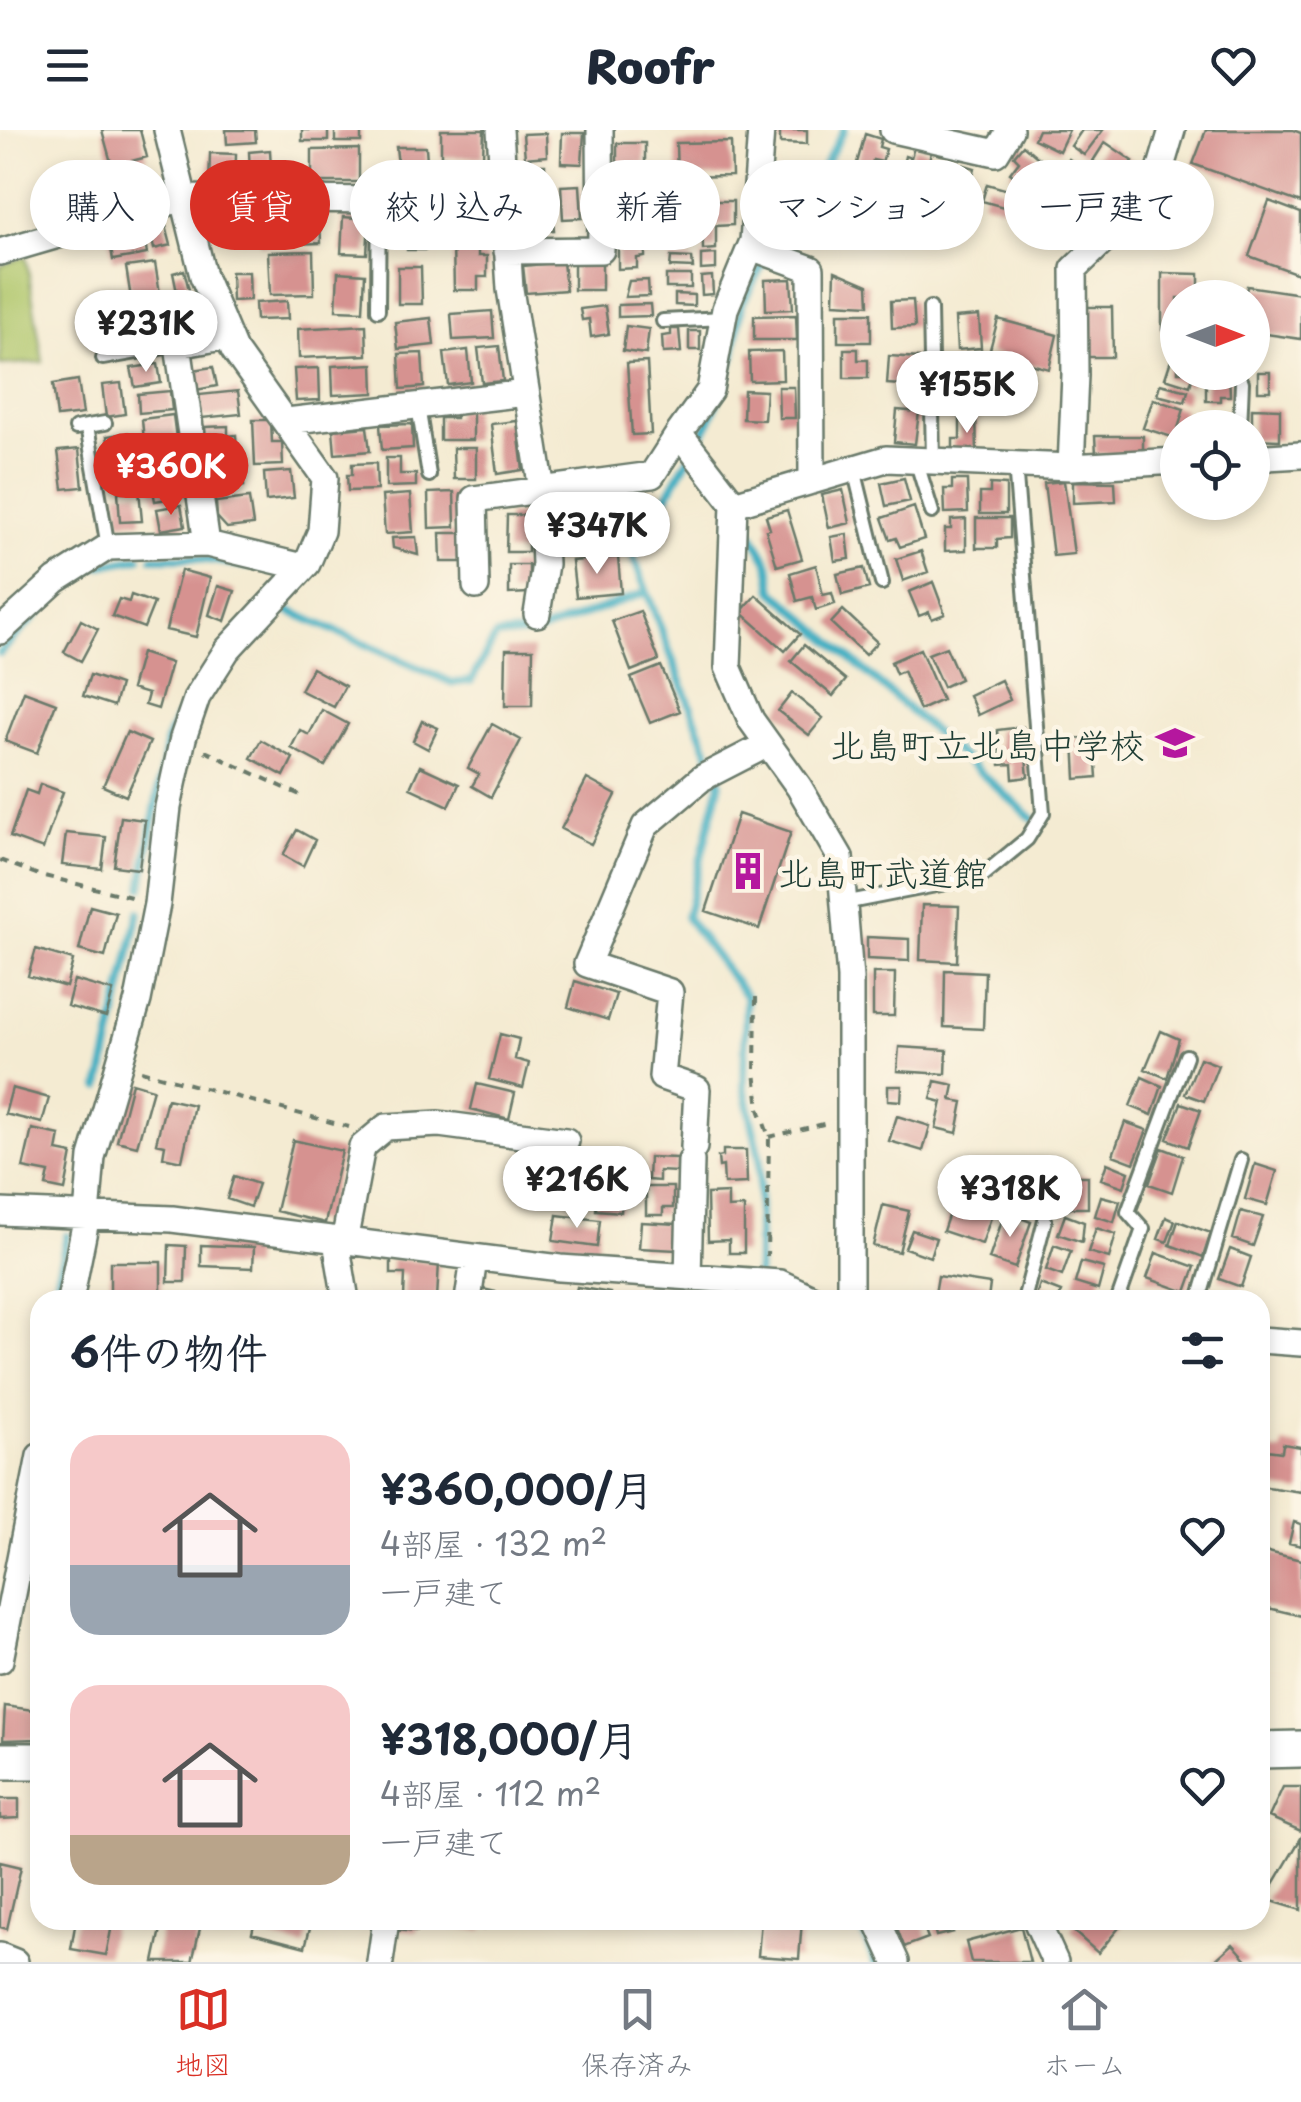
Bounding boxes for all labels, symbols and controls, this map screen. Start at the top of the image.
text: Roofr [586,31,715,99]
icon: menu [40,38,95,93]
icon: heart [1206,38,1261,93]
chip: 購入 [30,160,170,250]
chip: 賃貸 [190,160,330,250]
chip: 絞り込み [350,160,560,250]
chip: 新着 [580,160,720,250]
chip: マンション [740,160,984,250]
chip: 一戸建て [1004,160,1214,250]
north arrow [1160,280,1270,390]
map controls [1160,280,1270,520]
pin: ¥231K [76,290,216,375]
text: ¥231K [97,298,195,346]
pin: ¥155K [897,351,1037,436]
text: ¥155K [918,359,1016,407]
button: locate [1160,410,1270,520]
pin: ¥360K [101,433,241,518]
text: ¥360K [115,441,227,489]
pin: ¥347K [527,492,667,577]
text: ¥347K [546,500,648,548]
place label: 北島町立北島中学校 [830,717,1145,770]
school or university icon: 北島町立北島中学校 [1154,722,1196,764]
place label: 北島町武道館 [778,845,988,898]
building icon: 北島町武道館 [727,850,769,892]
pin: ¥216K [507,1146,647,1231]
text: ¥216K [525,1154,629,1202]
pin: ¥318K [940,1155,1080,1240]
text: ¥318K [959,1163,1061,1211]
text: 6件の物件 [70,1319,268,1382]
icon: filters [1175,1323,1230,1378]
text: ¥360,000/月 [380,1456,654,1519]
icon: home [150,1475,270,1595]
icon: heart [1175,1508,1230,1563]
text: 4部屋 · 132 m² [380,1519,607,1567]
text: 一戸建て [380,1567,508,1615]
text: ¥318,000/月 [380,1706,639,1769]
icon: home [150,1725,270,1845]
icon: heart [1175,1758,1230,1813]
text: 4部屋 · 112 m² [380,1769,601,1817]
text: 一戸建て [380,1817,508,1865]
tab: 地図 [175,1982,231,2085]
tab: 保存済み [581,1982,693,2085]
tab: ホーム [1043,1982,1126,2085]

